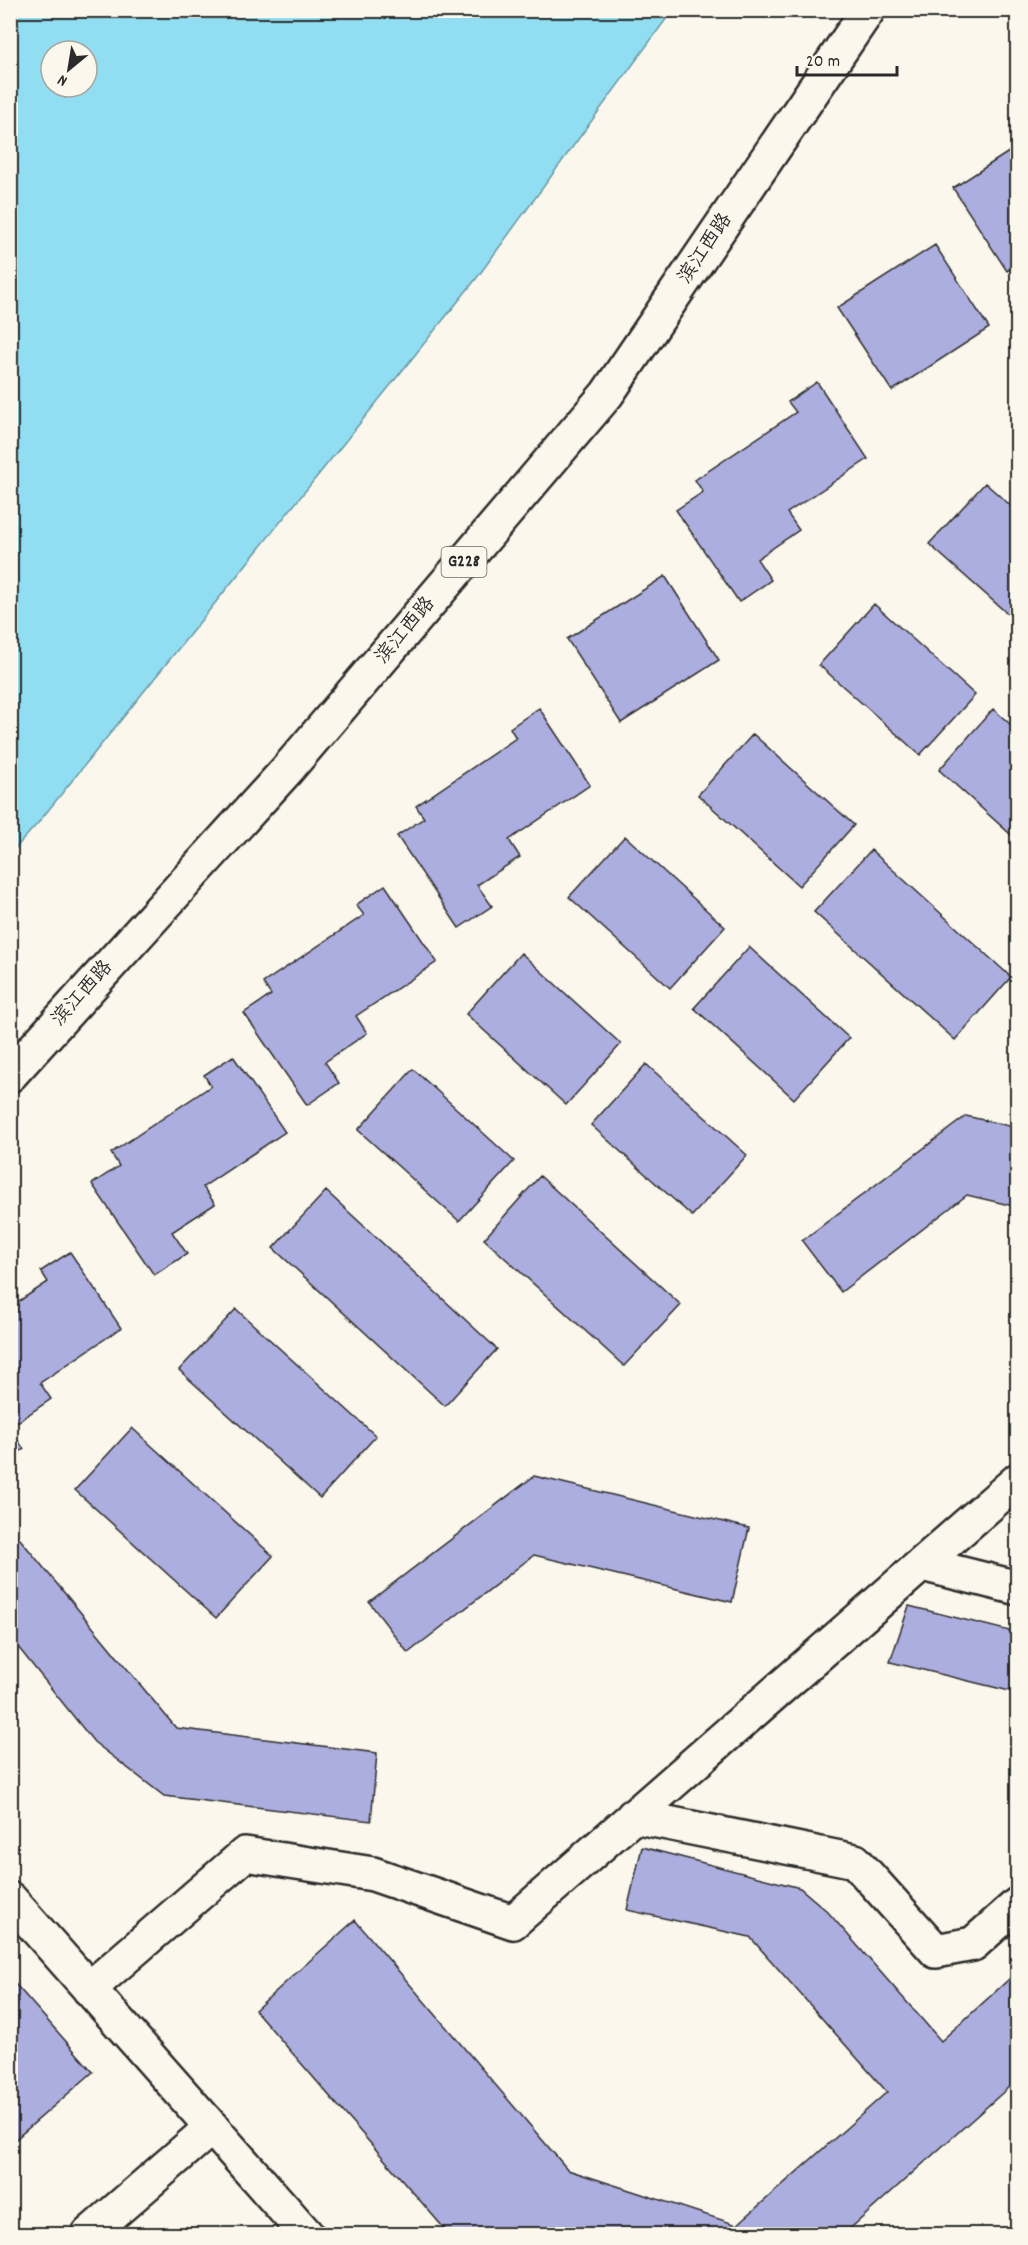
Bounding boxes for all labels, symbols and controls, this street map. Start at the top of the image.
north arrow [39,39,99,99]
scale bar [797,39,898,77]
text: 20 m [806,50,840,75]
text: N [53,68,72,92]
street label: 滨江西路 [672,207,741,290]
road number: G228 [442,547,486,577]
street label: 滨江西路 [370,591,443,671]
street label: 滨江西路 [46,954,121,1033]

